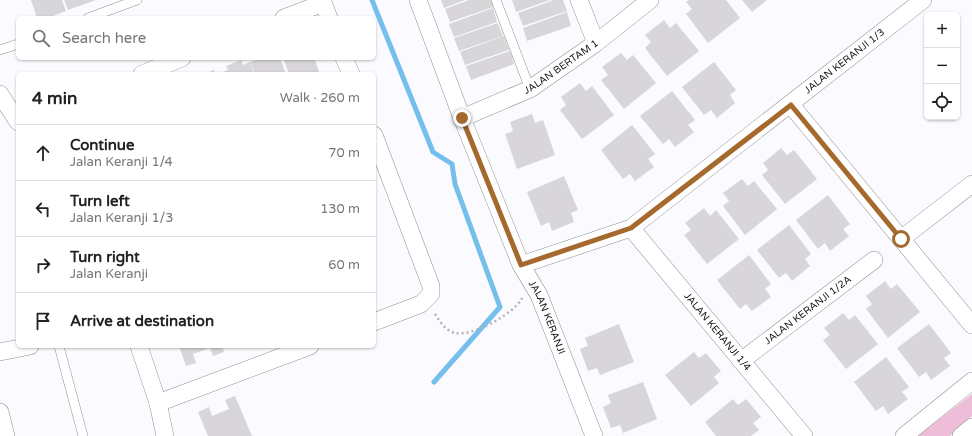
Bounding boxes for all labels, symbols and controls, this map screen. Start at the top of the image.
map controls [924,12,960,120]
button: + [924,12,960,48]
search box [16,16,376,60]
street label: JALAN KERANJI 1/3 [802,26,887,96]
icon: search [30,27,52,49]
text: Search here [62,29,146,47]
street label: JALAN BERTAM 1 [522,37,601,97]
button: − [924,48,960,84]
button: locate [924,84,960,120]
text: 4 min [32,88,77,109]
text: Walk · 260 m [280,90,360,106]
route end [453,109,471,127]
text: Continue [70,136,134,154]
icon: ahead [32,142,54,164]
text: 70 m [328,145,360,161]
text: Jalan Keranji 1/4 [70,154,173,170]
text: Turn left [70,192,130,210]
icon: left [32,198,54,220]
text: 130 m [320,201,360,217]
text: Jalan Keranji 1/3 [70,210,173,226]
route start [892,230,910,248]
text: Turn right [70,248,140,266]
icon: right [32,254,54,276]
text: 60 m [328,257,360,273]
text: Jalan Keranji [70,266,148,282]
street label: JALAN KERANJI 1/2A [762,273,854,347]
street label: JALAN KERANJI [526,278,568,356]
street label: JALAN KERANJI 1/4 [681,290,753,373]
icon: arrive [32,310,54,332]
text: Arrive at destination [70,312,214,330]

